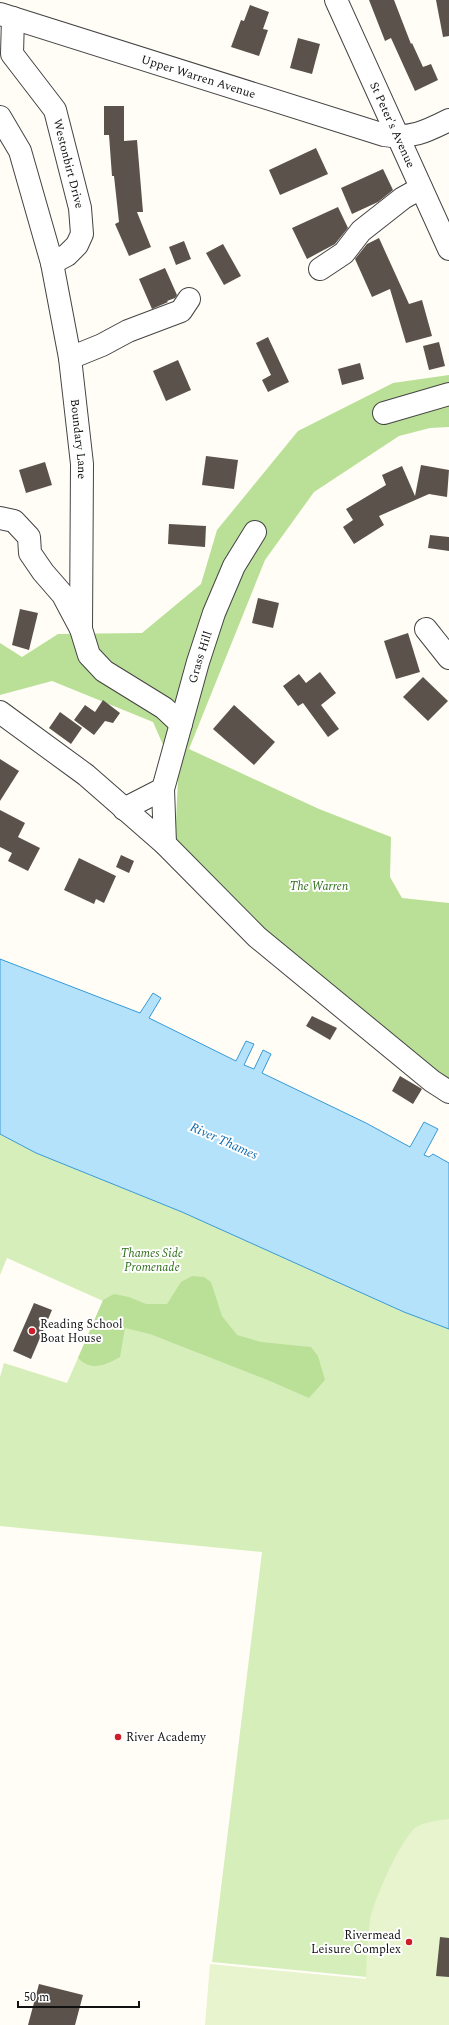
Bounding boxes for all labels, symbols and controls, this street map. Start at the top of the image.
street label: Upper Warren Avenue [139,50,258,104]
street label: St Peter's Avenue [365,79,420,171]
street label: Westonbirt Drive [48,117,89,211]
street label: Boundary Lane [65,398,92,479]
street label: Grass Hill [183,628,217,685]
park label: The Warren [290,877,349,896]
water label: River Thames [187,1117,262,1165]
park label: Thames Side Promenade [121,1244,183,1277]
place label: Reading School Boat House [40,1315,123,1348]
marker: Reading School Boat House [27,1326,37,1336]
place label: River Academy [126,1728,207,1747]
marker: River Academy [113,1732,123,1742]
place label: Rivermead Leisure Complex [311,1926,401,1959]
marker: Rivermead Leisure Complex [404,1937,414,1947]
scale bar [18,1983,139,2009]
text: 50 m [24,1988,49,2007]

